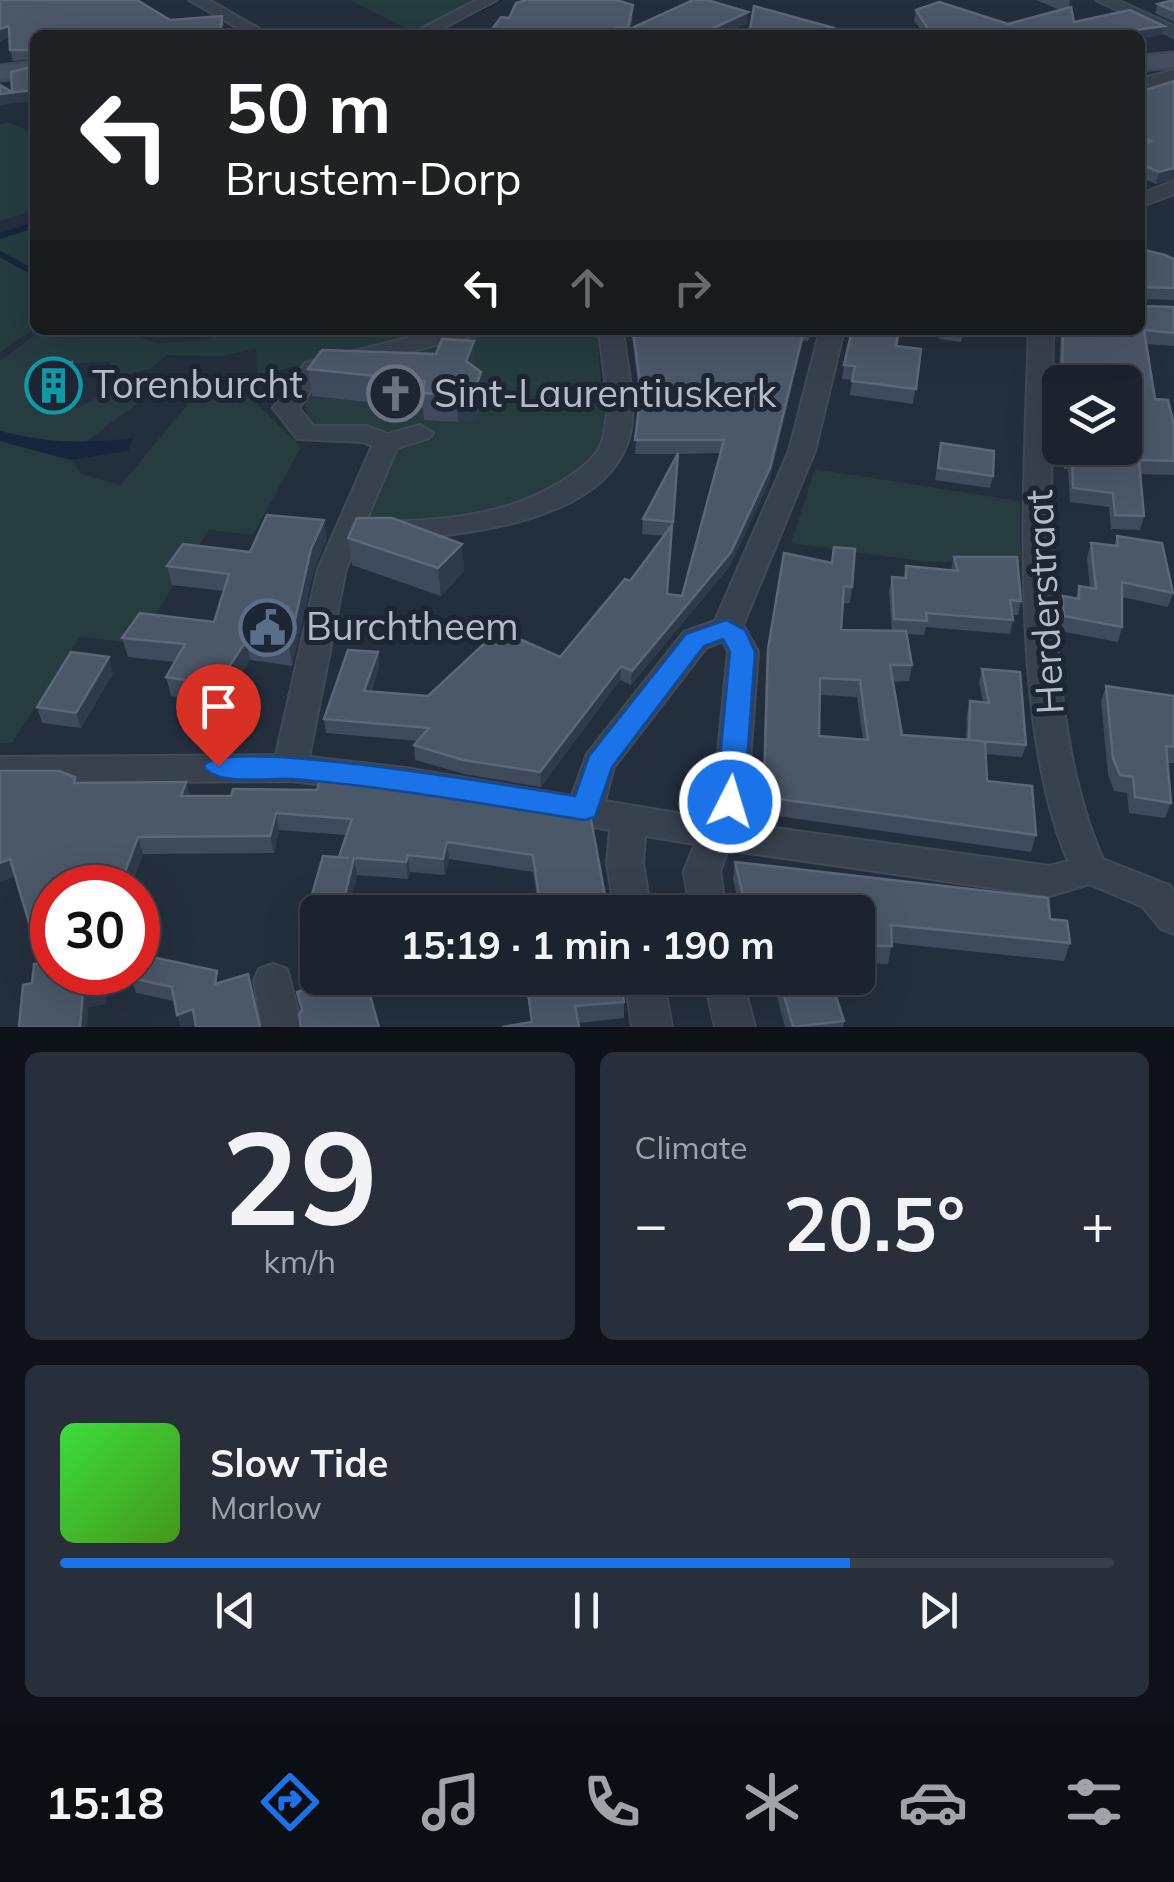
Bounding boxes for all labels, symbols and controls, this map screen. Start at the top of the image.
text: 50 m [225,63,391,151]
icon: left [60,70,190,200]
text: Brustem-Dorp [225,150,521,206]
icon: left [455,260,510,315]
icon: ahead [560,260,615,315]
icon: right [665,260,720,315]
building icon: Torenburcht [23,355,83,415]
place label: Torenburcht [92,360,303,408]
church icon: Sint-Laurentiuskerk [365,364,425,424]
map controls [1042,365,1142,465]
button: layers [1042,365,1142,465]
place label: Sint-Laurentiuskerk [434,369,777,417]
street label: Herderstraat [1014,489,1074,716]
public building icon: Burchtheem [237,597,297,657]
place label: Burchtheem [306,602,519,650]
pin [176,664,261,767]
icon: arrive [191,679,246,734]
position arrow [678,750,782,854]
speed limit sign: 30 [30,865,160,995]
text: 15:19 · 1 min · 190 m [400,921,775,969]
text: 29 [222,1094,378,1258]
text: Climate [635,1127,747,1167]
text: 20.5° [783,1176,965,1270]
text: − [635,1189,668,1258]
text: + [1081,1189,1114,1258]
text: km/h [264,1241,336,1281]
text: Slow Tide [210,1439,388,1487]
text: Marlow [210,1487,322,1527]
icon: previous [208,1583,263,1638]
icon: pause [559,1583,614,1638]
icon: next [911,1583,966,1638]
icon: directions [255,1767,325,1837]
icon: music [416,1767,486,1837]
icon: phone [577,1767,647,1837]
icon: climate [737,1767,807,1837]
icon: car [898,1767,968,1837]
icon: filters [1059,1767,1129,1837]
text: 15:18 [45,1774,165,1830]

